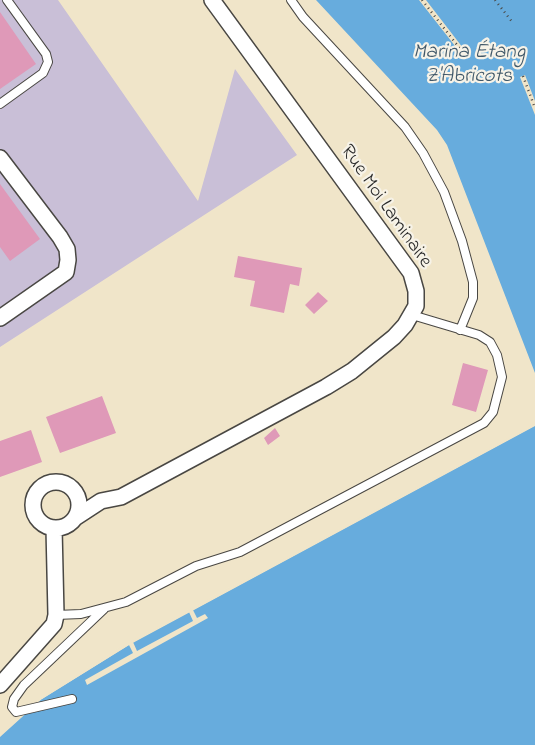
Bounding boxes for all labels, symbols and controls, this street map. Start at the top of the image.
water label: Marina Étang Z'Abricots [413,41,525,91]
street label: Rue Moi Laminaire [334,141,436,273]

